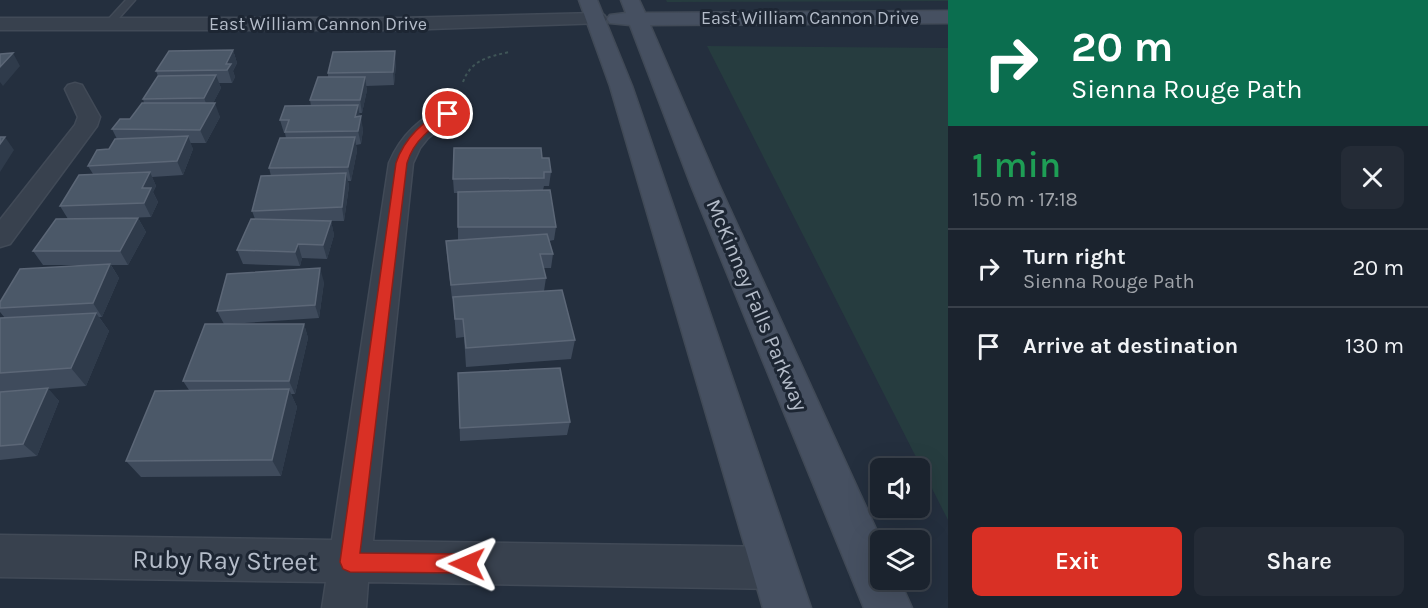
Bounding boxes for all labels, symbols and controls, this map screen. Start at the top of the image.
street label: East William Cannon Drive [701,7,919,29]
street label: East William Cannon Drive [209,13,427,35]
text: 20 m [1071,22,1173,72]
icon: right [972,24,1050,102]
text: Sienna Rouge Path [1071,73,1303,105]
pin [422,88,473,139]
icon: arrive [431,97,464,130]
text: 1 min [972,144,1061,186]
button: close [1341,146,1404,209]
text: 150 m · 17:18 [972,188,1078,211]
street label: McKinney Falls Parkway [701,196,813,415]
text: Turn right [1023,244,1126,270]
icon: right [972,252,1005,285]
text: 20 m [1352,255,1404,281]
text: Sienna Rouge Path [1023,270,1195,293]
icon: arrive [972,330,1005,363]
text: Arrive at destination [1023,333,1238,359]
text: 130 m [1345,333,1404,359]
map controls [870,458,930,590]
button: sound [870,458,930,518]
button: Exit [972,527,1182,596]
button: Share [1194,527,1404,596]
button: layers [870,530,930,590]
position arrow [435,532,499,596]
street label: Ruby Ray Street [132,543,318,578]

